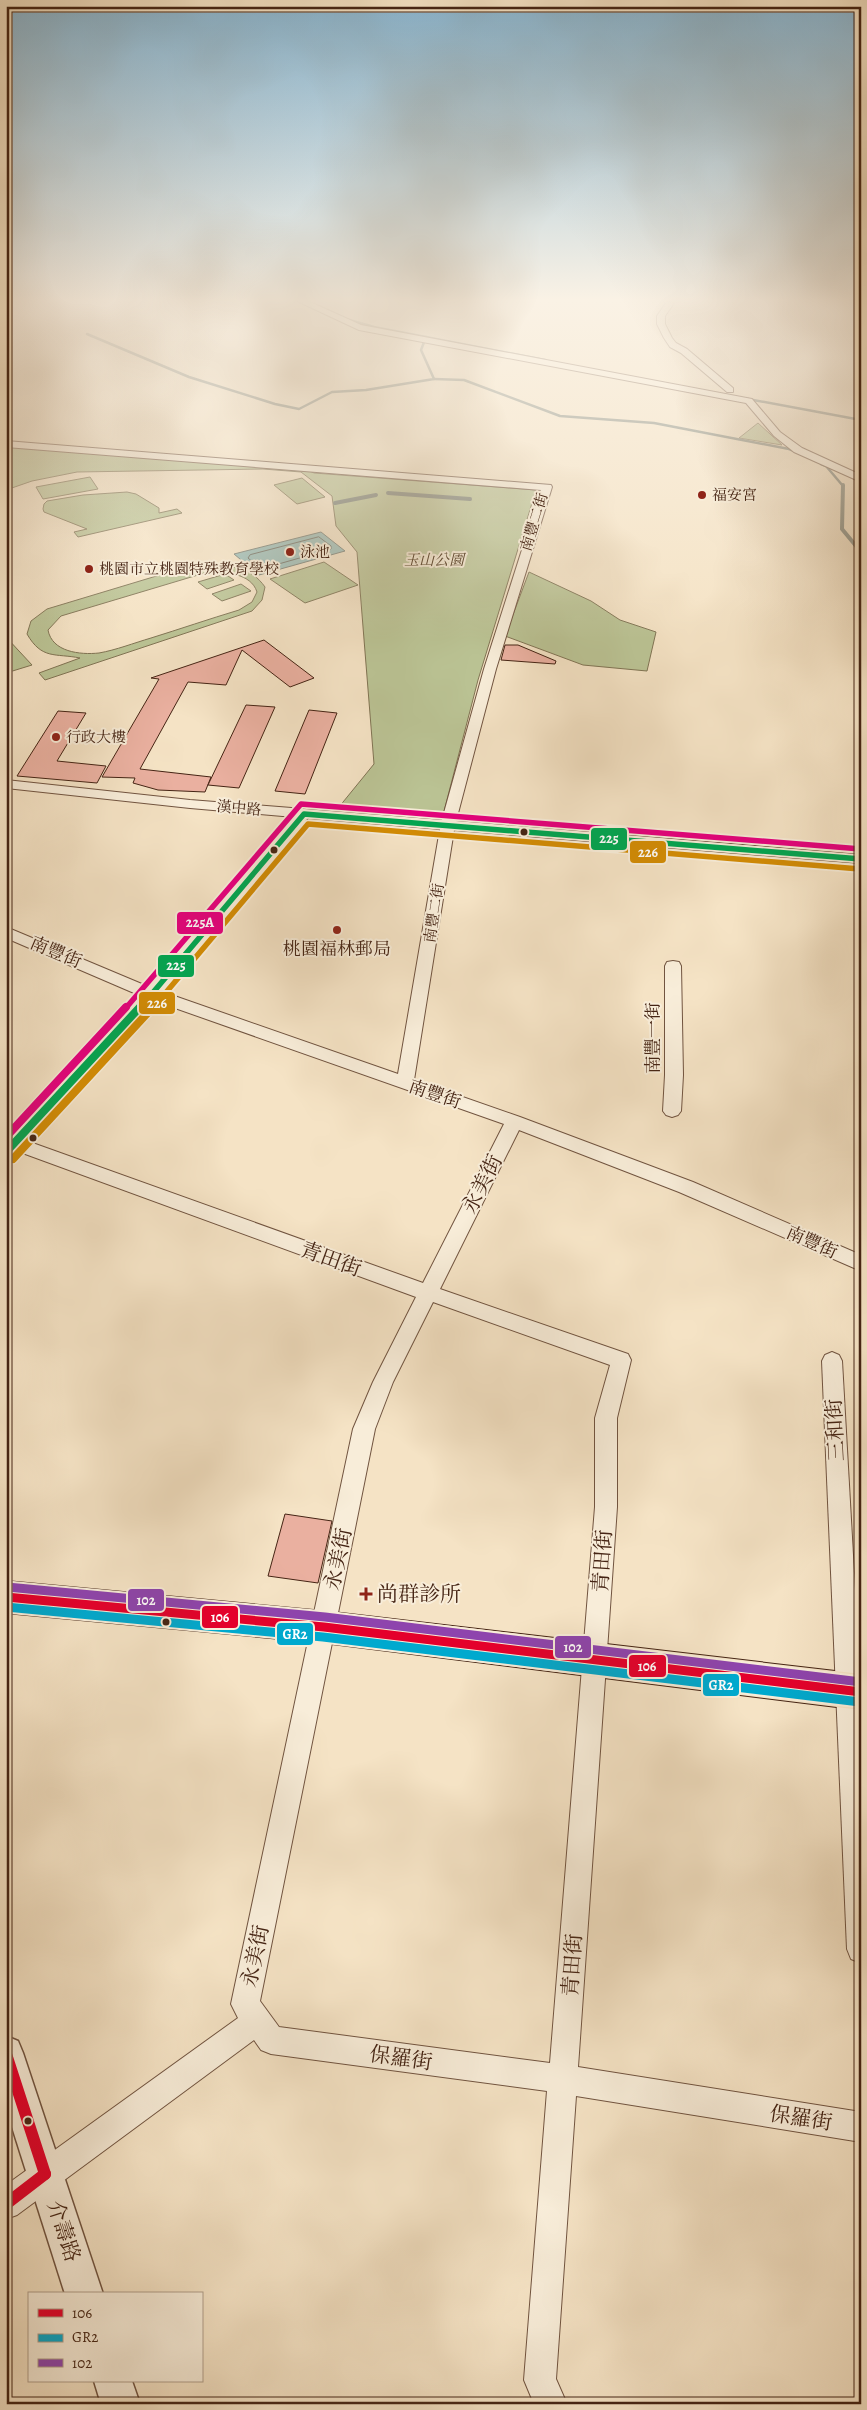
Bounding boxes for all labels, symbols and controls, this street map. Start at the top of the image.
place label: 福安宮 [712,485,757,505]
marker: 福安宮 [696,489,708,501]
street label: 南豐二街 [516,490,552,554]
place label: 泳池 [300,542,330,562]
marker: 泳池 [284,546,296,558]
park label: 玉山公園 [404,550,466,570]
place label: 桃園市立桃園特殊教育學校 [99,559,279,579]
marker: 桃園市立桃園特殊教育學校 [83,563,95,575]
place label: 行政大樓 [66,727,126,747]
marker: 行政大樓 [50,731,62,743]
street label: 漢中路 [216,796,262,820]
unlabelled marker [519,827,529,837]
line badge: 225 [590,827,628,851]
text: 225 [599,829,619,848]
line badge: 226 [629,840,667,864]
text: 226 [638,843,658,862]
unlabelled marker [269,845,279,855]
street label: 南豐二街 [419,882,449,944]
line badge: 225A [176,911,224,935]
text: 225A [186,913,214,932]
marker: 桃園福林郵局 [331,924,343,936]
street label: 南豐街 [26,930,86,974]
place label: 桃園福林郵局 [283,937,391,961]
line badge: 225 [157,954,195,978]
text: 225 [166,956,186,975]
line badge: 226 [138,991,176,1015]
text: 226 [147,994,167,1013]
street label: 南豐一街 [641,1002,665,1074]
street label: 南豐街 [406,1074,464,1114]
unlabelled marker [28,1133,38,1143]
street label: 永美街 [455,1150,509,1218]
street label: 南豐街 [782,1220,842,1264]
street label: 青田街 [297,1235,365,1283]
street label: 三和街 [819,1398,851,1462]
street label: 永美街 [318,1525,358,1593]
street label: 青田街 [586,1529,618,1593]
place label: 尚群診所 [377,1580,461,1608]
marker: 尚群診所 [359,1587,373,1601]
line badge: 102 [127,1588,165,1612]
text: 102 [137,1591,156,1610]
line badge: 106 [201,1605,239,1629]
text: 106 [211,1608,230,1627]
unlabelled marker [161,1617,171,1627]
line badge: GR2 [276,1622,314,1646]
text: GR2 [283,1625,308,1644]
line badge: 102 [554,1635,592,1659]
text: 102 [564,1638,583,1657]
line badge: 106 [628,1654,667,1678]
text: 106 [638,1657,657,1676]
line badge: GR2 [702,1673,740,1697]
text: GR2 [709,1676,734,1695]
street label: 永美街 [235,1922,275,1990]
street label: 青田街 [556,1933,588,1997]
street label: 保羅街 [368,2040,434,2076]
street label: 保羅街 [768,2099,834,2137]
unlabelled marker [23,2116,33,2126]
street label: 介壽路 [41,2197,87,2265]
legend [28,2292,202,2382]
text: 106 [72,2303,92,2323]
text: GR2 [72,2327,98,2347]
text: 102 [72,2353,92,2373]

